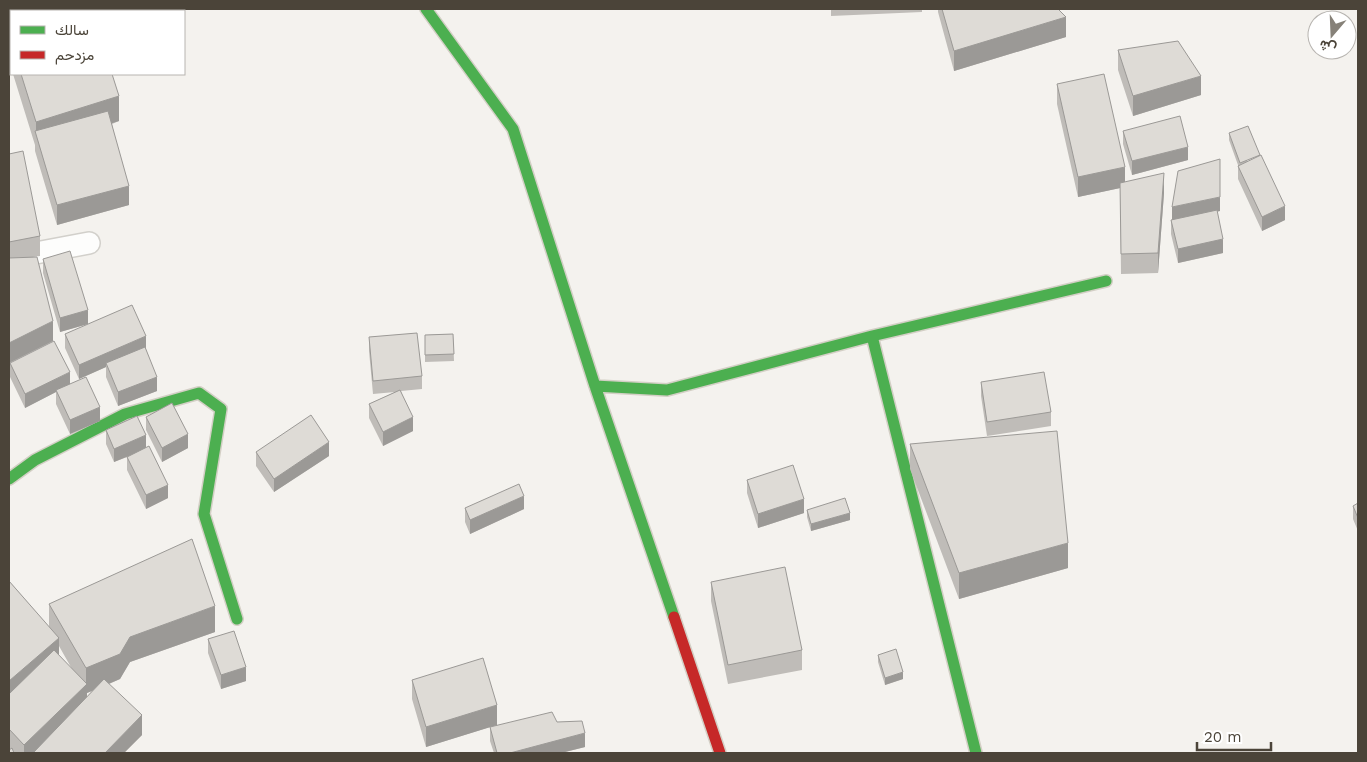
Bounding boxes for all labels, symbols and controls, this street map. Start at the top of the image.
legend [10,10,185,75]
north arrow [1307,10,1357,60]
text: سالك [55,21,89,39]
text: ش [1317,36,1339,58]
text: مزدحم [55,46,94,65]
scale bar [1197,720,1271,752]
text: 20 m [1204,728,1242,746]

